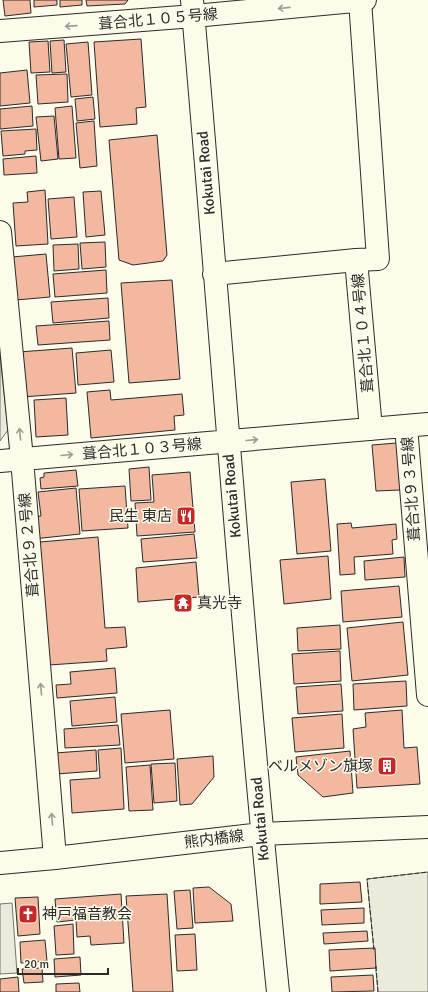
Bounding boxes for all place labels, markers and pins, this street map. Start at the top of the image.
restaurant icon: 民生 東店 [175,505,197,527]
place label: 民生 東店 [109,507,172,525]
temple icon: 真光寺 [172,592,194,614]
place label: 真光寺 [197,594,242,612]
building icon: ベルメゾン旗塚 [376,755,398,777]
place label: ベルメゾン旗塚 [268,757,373,775]
church icon: 神戸福音教会 [17,903,39,925]
place label: 神戸福音教会 [42,905,132,923]

